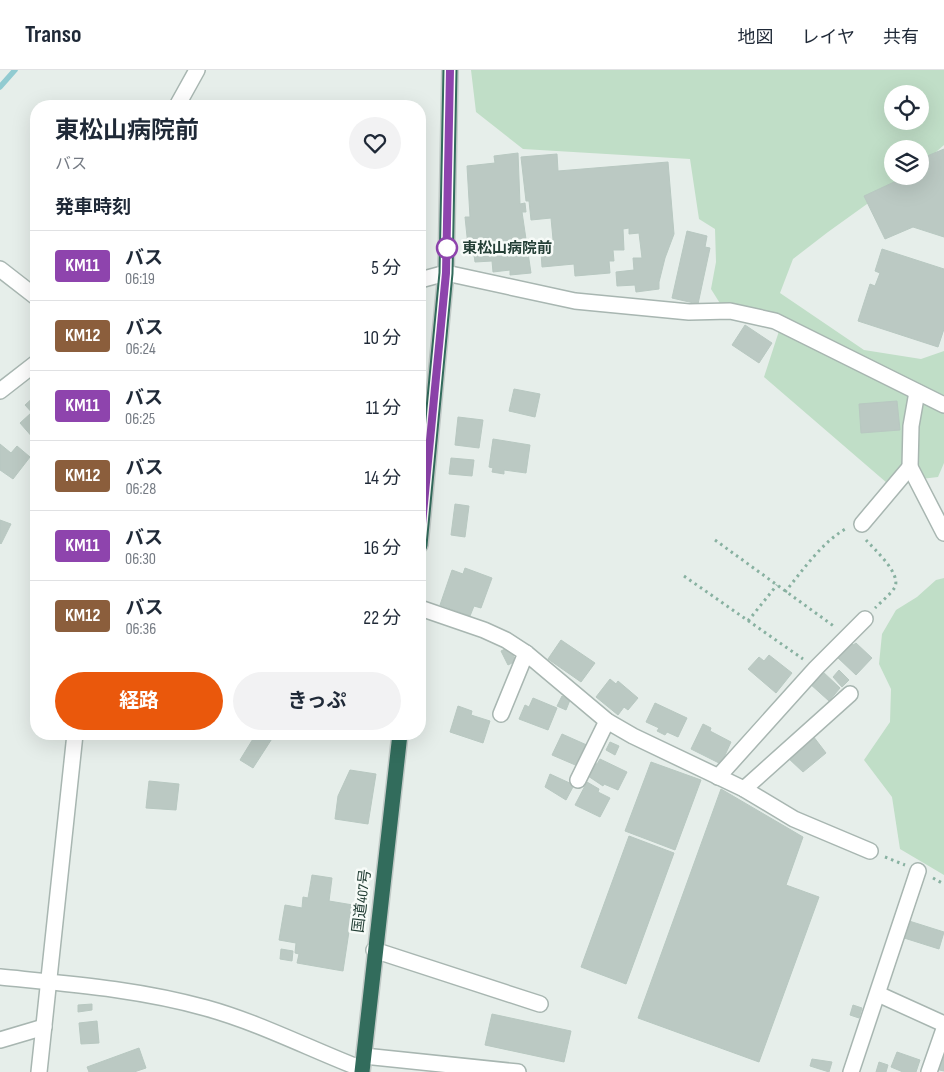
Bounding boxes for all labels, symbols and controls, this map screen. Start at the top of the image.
text: Transo [25,20,81,49]
text: 地図 [738,27,774,48]
text: レイヤ [802,27,855,48]
text: 共有 [883,27,919,48]
map controls [884,85,929,185]
button: locate [884,85,929,130]
text: 東松山病院前 [55,116,199,145]
button: heart [349,117,401,169]
button: layers [884,140,929,185]
text: バス [55,155,87,174]
text: 発車時刻 [55,196,131,219]
marker: 東松山病院前 [436,237,458,259]
place label: 東松山病院前 [462,239,552,258]
text: バス [125,247,163,270]
text: KM11 [65,255,100,276]
text: 5 分 [371,257,401,280]
text: 06:19 [125,270,155,289]
text: バス [125,317,163,340]
text: KM12 [65,325,100,346]
text: 10 分 [364,327,401,350]
text: 06:24 [125,340,156,359]
text: バス [125,387,163,410]
text: KM11 [65,395,100,416]
text: 11 分 [366,397,401,420]
text: 06:25 [125,410,155,429]
text: バス [125,457,163,480]
text: KM12 [65,465,100,486]
text: 14 分 [364,467,401,490]
text: 06:28 [125,480,156,499]
text: バス [125,527,163,550]
text: KM11 [65,535,100,556]
text: 16 分 [364,537,401,560]
text: 06:30 [125,550,156,569]
text: バス [125,597,163,620]
text: KM12 [65,605,100,626]
text: 22 分 [363,607,401,630]
text: 06:36 [125,620,156,639]
button: 経路 [55,672,223,730]
button: きっぷ [233,672,401,730]
street label: 国道407号 [349,868,375,934]

